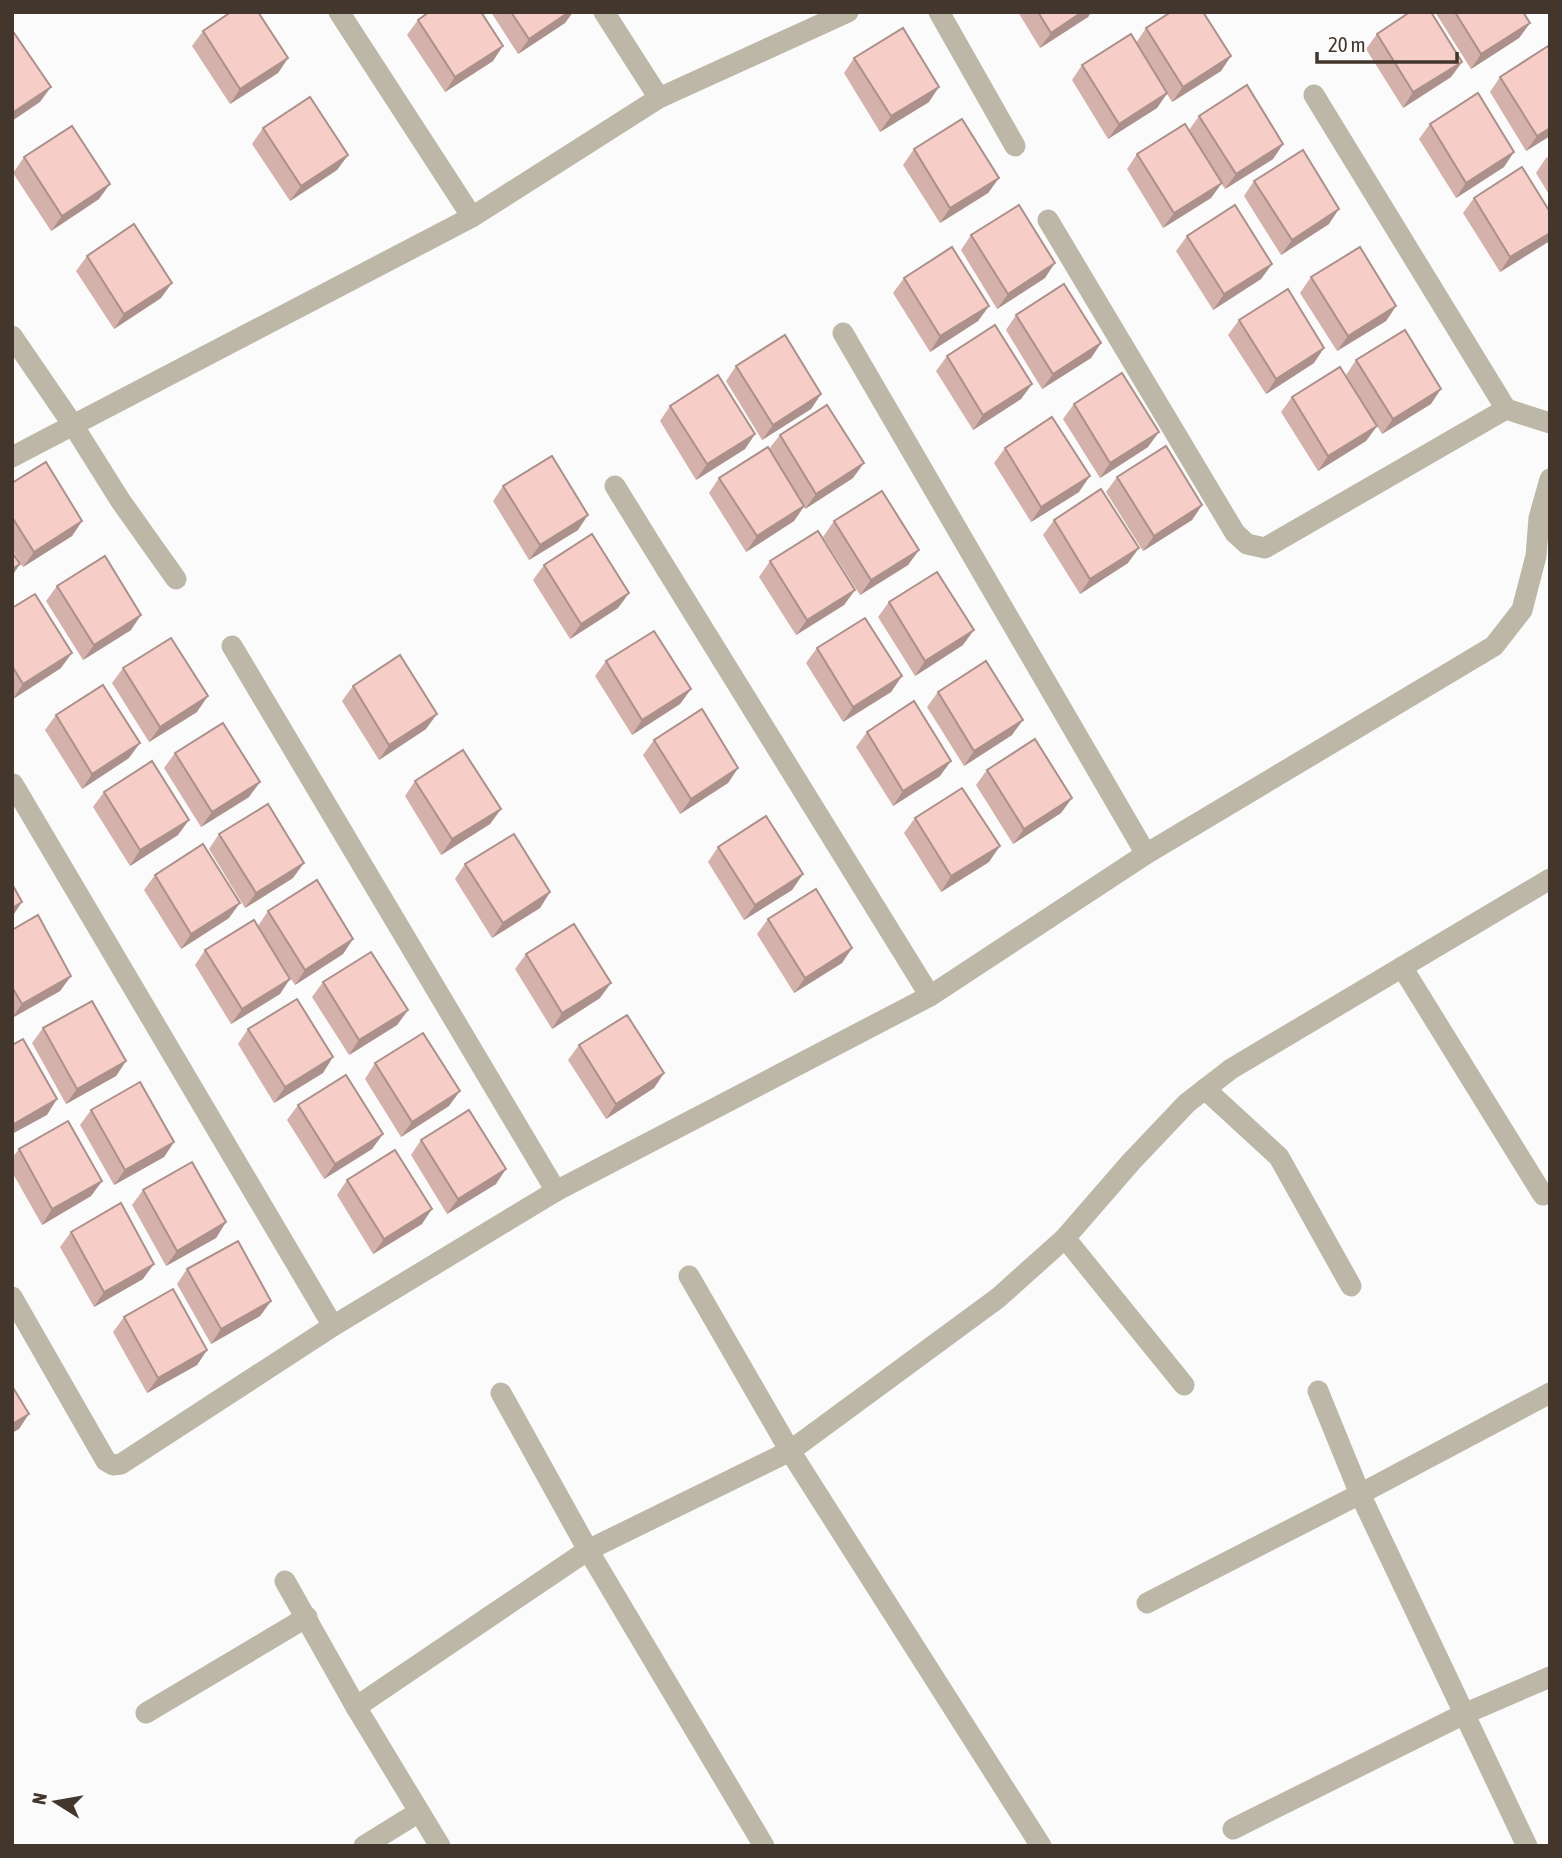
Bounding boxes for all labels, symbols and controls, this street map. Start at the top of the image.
scale bar [1317,21,1457,65]
text: 20 m [1328,32,1366,56]
north arrow [21,1767,91,1837]
text: N [27,1791,51,1806]

